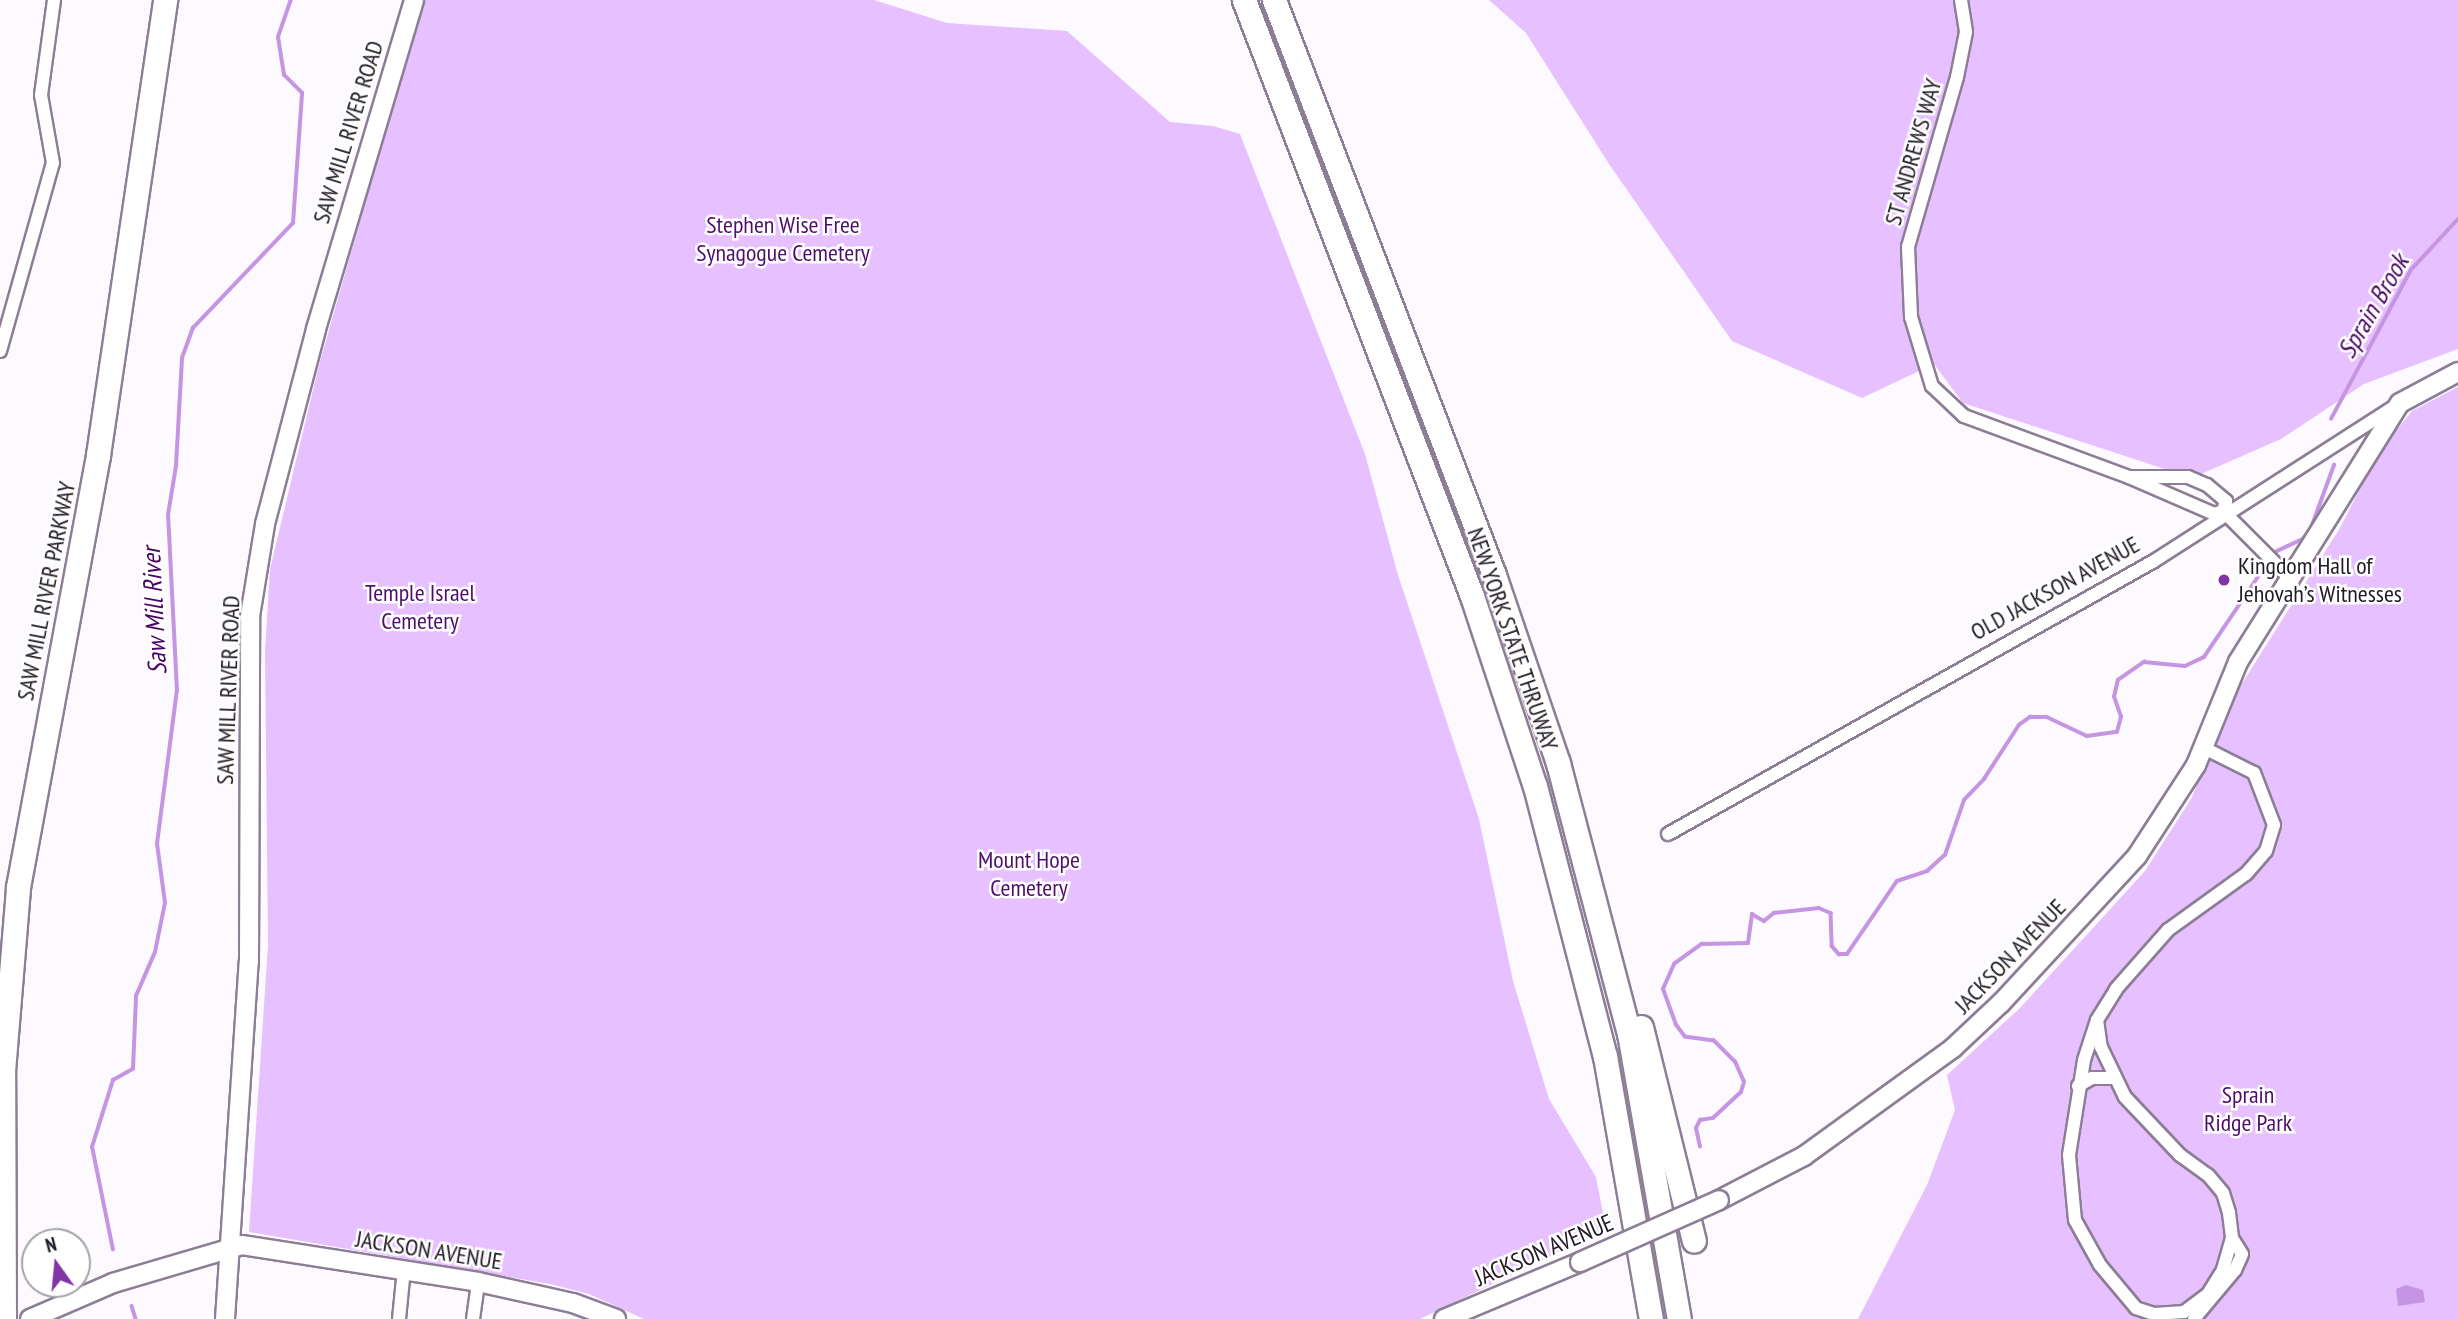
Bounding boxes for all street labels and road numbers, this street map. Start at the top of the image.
street label: SAW MILL RIVER ROAD [306,37,390,227]
street label: ST ANDREWS WAY [1878,75,1948,229]
street label: SAW MILL RIVER PARKWAY [11,478,81,704]
street label: NEW YORK STATE THRUWAY [1461,523,1565,755]
street label: OLD JACKSON AVENUE [1965,530,2145,646]
street label: SAW MILL RIVER ROAD [210,594,246,786]
street label: JACKSON AVENUE [1948,893,2072,1019]
street label: JACKSON AVENUE [1470,1208,1618,1292]
street label: JACKSON AVENUE [353,1224,505,1276]

